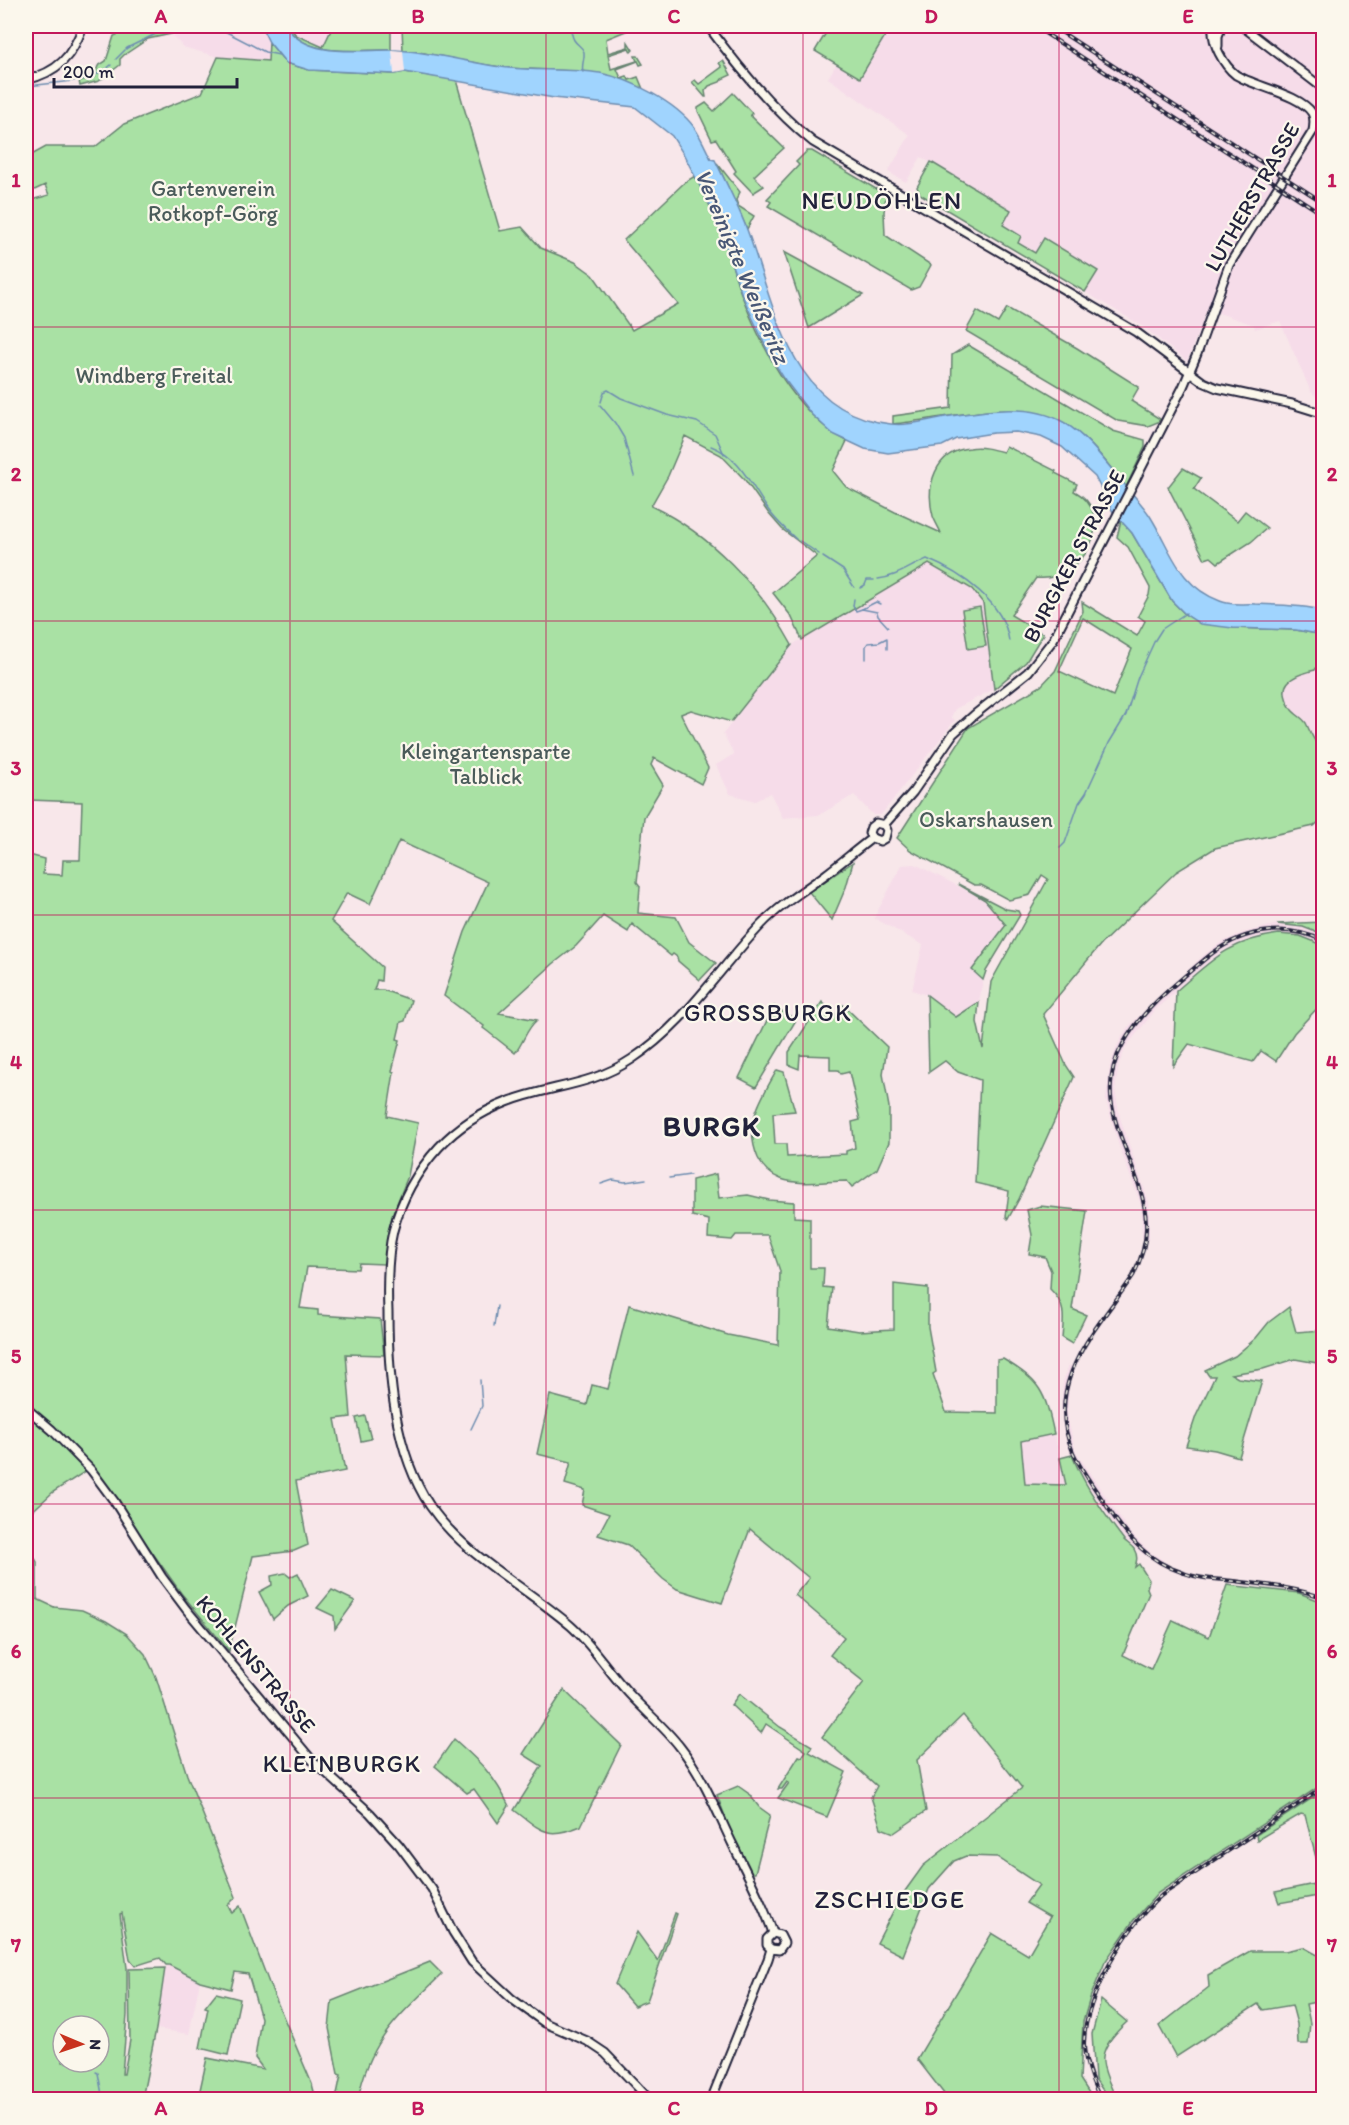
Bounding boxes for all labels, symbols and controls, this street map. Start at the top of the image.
text: A [154,4,168,28]
text: B [412,4,425,28]
text: C [668,4,681,28]
text: D [924,4,938,28]
text: E [1182,4,1194,28]
scale bar [54,51,237,89]
text: 200 m [63,61,114,83]
street label: LUTHERSTRASSE [1199,118,1305,276]
water label: Vereinigte Weißeritz [689,164,798,369]
text: 1 [11,168,21,192]
text: 1 [1327,168,1337,192]
park label: Gartenverein Rotkopf-Görg [148,175,279,227]
district label: NEUDÖHLEN [801,184,963,216]
park label: Windberg Freital [75,362,233,389]
text: 2 [11,462,22,486]
text: 2 [1327,462,1338,486]
street label: BURGKER STRASSE [1017,465,1131,647]
park label: Kleingartensparte Talblick [401,738,571,790]
text: 3 [11,756,22,780]
text: 3 [1327,756,1338,780]
park label: Oskarshausen [919,806,1054,833]
district label: GROSSBURGK [684,998,852,1027]
text: 4 [10,1050,22,1074]
text: 4 [1326,1050,1338,1074]
district label: BURGK [663,1109,761,1143]
text: 5 [11,1344,22,1368]
text: 5 [1327,1344,1338,1368]
street label: KOHLENSTRASSE [190,1589,322,1739]
text: 6 [11,1639,22,1663]
text: 6 [1327,1639,1338,1663]
district label: KLEINBURGK [263,1749,421,1778]
district label: ZSCHIEDGE [814,1883,966,1915]
text: 7 [10,1933,21,1957]
text: 7 [1326,1933,1337,1957]
north arrow [51,2014,111,2074]
text: N [86,2039,105,2050]
text: A [154,2096,168,2120]
text: B [412,2096,425,2120]
text: C [668,2096,681,2120]
text: D [924,2096,938,2120]
text: E [1182,2096,1194,2120]

